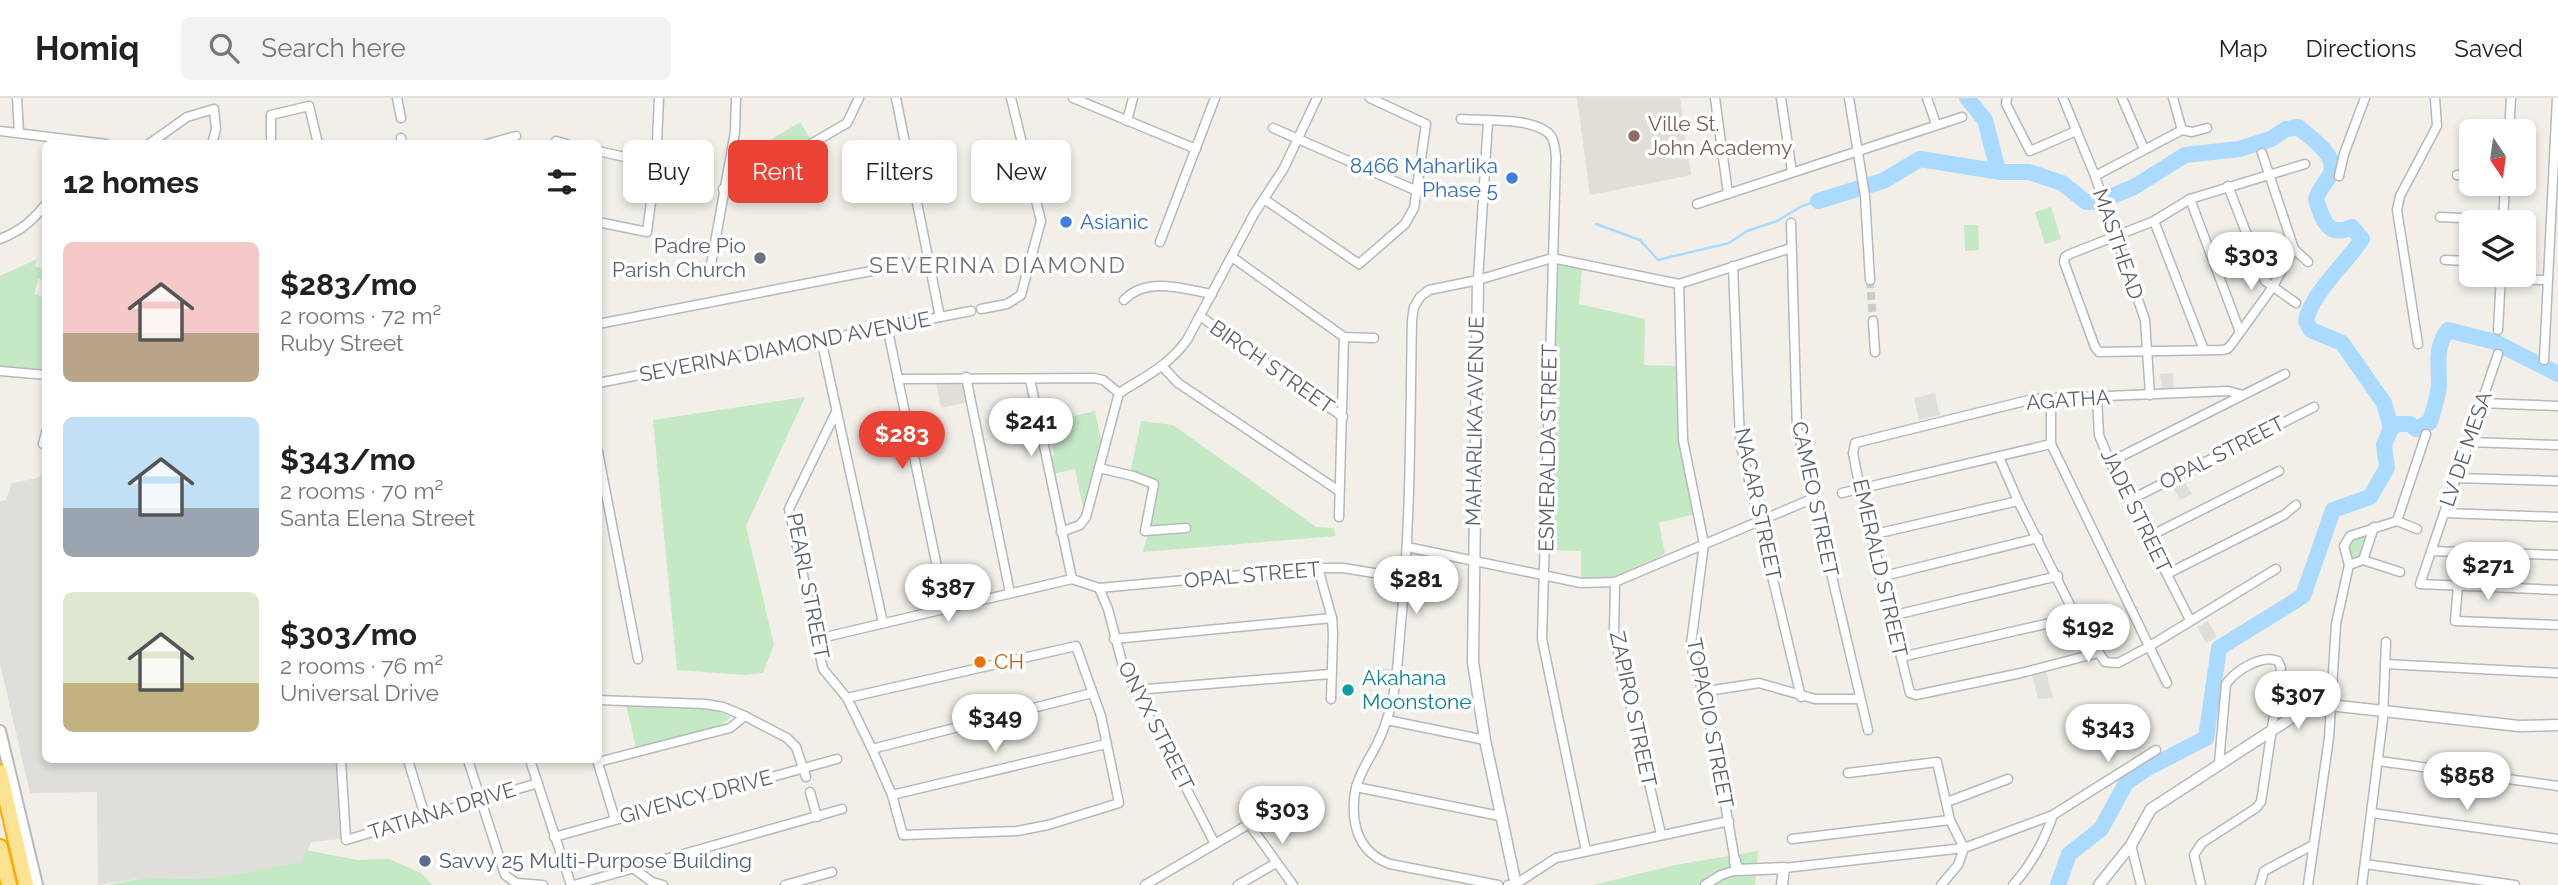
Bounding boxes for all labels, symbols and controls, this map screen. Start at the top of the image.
search box [181,17,671,80]
text: Homiq [35,29,139,68]
icon: search [205,29,243,67]
text: Search here [261,33,406,63]
text: Map [2219,34,2268,63]
text: Directions [2306,34,2416,63]
text: Saved [2454,34,2523,63]
place label: Ville St. John Academy [1648,111,1792,160]
north arrow [2459,119,2536,196]
map controls [2459,119,2536,287]
marker: Ville St. John Academy [1626,128,1642,144]
chip: Buy [623,140,714,203]
chip: Rent [728,140,828,203]
chip: Filters [842,140,957,203]
chip: New [971,140,1071,203]
place label: 8466 Maharlika Phase 5 [1350,153,1498,202]
icon: filters [543,163,581,201]
text: 12 homes [63,165,199,200]
marker: 8466 Maharlika Phase 5 [1504,170,1520,186]
street label: MASTHEAD [2088,185,2149,302]
place label: Asianic [1080,209,1149,234]
button: layers [2459,210,2536,287]
marker: Asianic [1058,214,1074,230]
pin: $303 [2210,232,2292,292]
place label: Padre Pio Parish Church [612,233,746,282]
text: $303 [2224,241,2278,268]
marker: Padre Pio Parish Church [752,250,768,266]
district label: SEVERINA DIAMOND [869,251,1127,278]
text: $283/mo [280,267,417,302]
icon: home [119,270,203,354]
text: 2 rooms · 72 m² [280,302,441,329]
street label: SEVERINA DIAMOND AVENUE [637,306,933,387]
street label: BIRCH STREET [1205,315,1339,419]
street label: MAHARLIKA AVENUE [1460,316,1489,526]
text: Ruby Street [280,329,404,356]
street label: ESMERALDA STREET [1533,344,1562,552]
street label: AGATHA [2025,384,2111,415]
street label: LV DE MESA [2434,388,2497,510]
pin: $241 [990,398,1072,458]
text: $241 [1005,407,1057,434]
street label: OPAL STREET [2155,410,2288,495]
pin: $283 [861,412,943,471]
street label: CAMEO STREET [1787,419,1844,579]
text: $283 [875,420,929,447]
street label: NACAR STREET [1730,426,1787,582]
text: $343/mo [280,442,416,477]
icon: home [119,445,203,529]
street label: JADE STREET [2096,445,2177,577]
street label: EMERALD STREET [1848,476,1913,660]
text: 2 rooms · 70 m² [280,477,443,504]
text: Santa Elena Street [280,504,475,531]
street label: PEARL STREET [782,511,835,661]
pin: $271 [2447,542,2529,602]
text: $271 [2462,551,2514,578]
street label: OPAL STREET [1183,556,1321,593]
pin: $281 [1375,556,1457,616]
pin: $387 [907,564,989,624]
text: $281 [1390,565,1442,592]
text: $387 [921,573,975,600]
pin: $192 [2047,604,2129,664]
text: $192 [2062,613,2114,640]
text: $303/mo [280,617,417,652]
icon: home [119,620,203,704]
street label: ZAPIRO STREET [1605,629,1662,789]
street label: TOPACIO STREET [1682,636,1739,810]
place label: CH [994,649,1024,674]
text: 2 rooms · 76 m² [280,652,443,679]
marker: CH [972,654,988,670]
street label: ONYX STREET [1113,657,1200,795]
place label: Akahana Moonstone [1362,665,1472,714]
pin: $307 [2257,672,2339,731]
text: Universal Drive [280,679,439,706]
text: $307 [2271,680,2325,707]
marker: Akahana Moonstone [1340,682,1356,698]
pin: $349 [954,694,1036,754]
text: $349 [968,703,1022,730]
pin: $343 [2067,704,2149,764]
text: $343 [2081,713,2135,740]
pin: $858 [2426,752,2508,812]
text: $858 [2439,761,2495,788]
street label: GIVENCY DRIVE [617,764,775,829]
street label: TATIANA DRIVE [365,776,518,845]
pin: $303 [1241,786,1323,846]
text: $303 [1255,795,1309,822]
place label: Savvy 25 Multi-Purpose Building [439,848,752,873]
marker: Savvy 25 Multi-Purpose Building [417,853,433,869]

